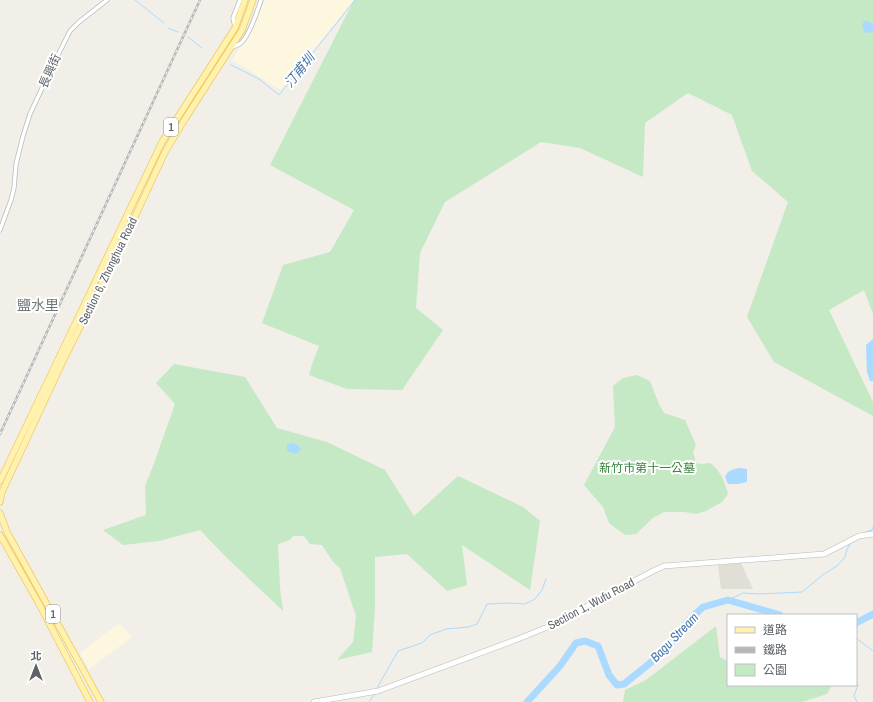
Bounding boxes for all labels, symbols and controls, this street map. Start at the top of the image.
water label: 汀甫圳 [281,48,320,91]
street label: 長興街 [35,51,65,91]
road number: 1 [164,118,178,136]
street label: Section 6, Zhonghua Road [75,215,141,327]
district label: 鹽水里 [17,296,59,314]
park label: 新竹市第十一公墓 [599,460,695,476]
street label: Section 1, Wufu Road [545,574,637,634]
road number: 1 [46,605,60,623]
water label: Bagu Stream [647,609,702,666]
legend [727,614,857,686]
text: 道路 [763,622,787,638]
text: 鐵路 [763,642,787,658]
north arrow [16,646,56,686]
text: 北 [31,649,42,663]
text: 公園 [763,662,787,678]

